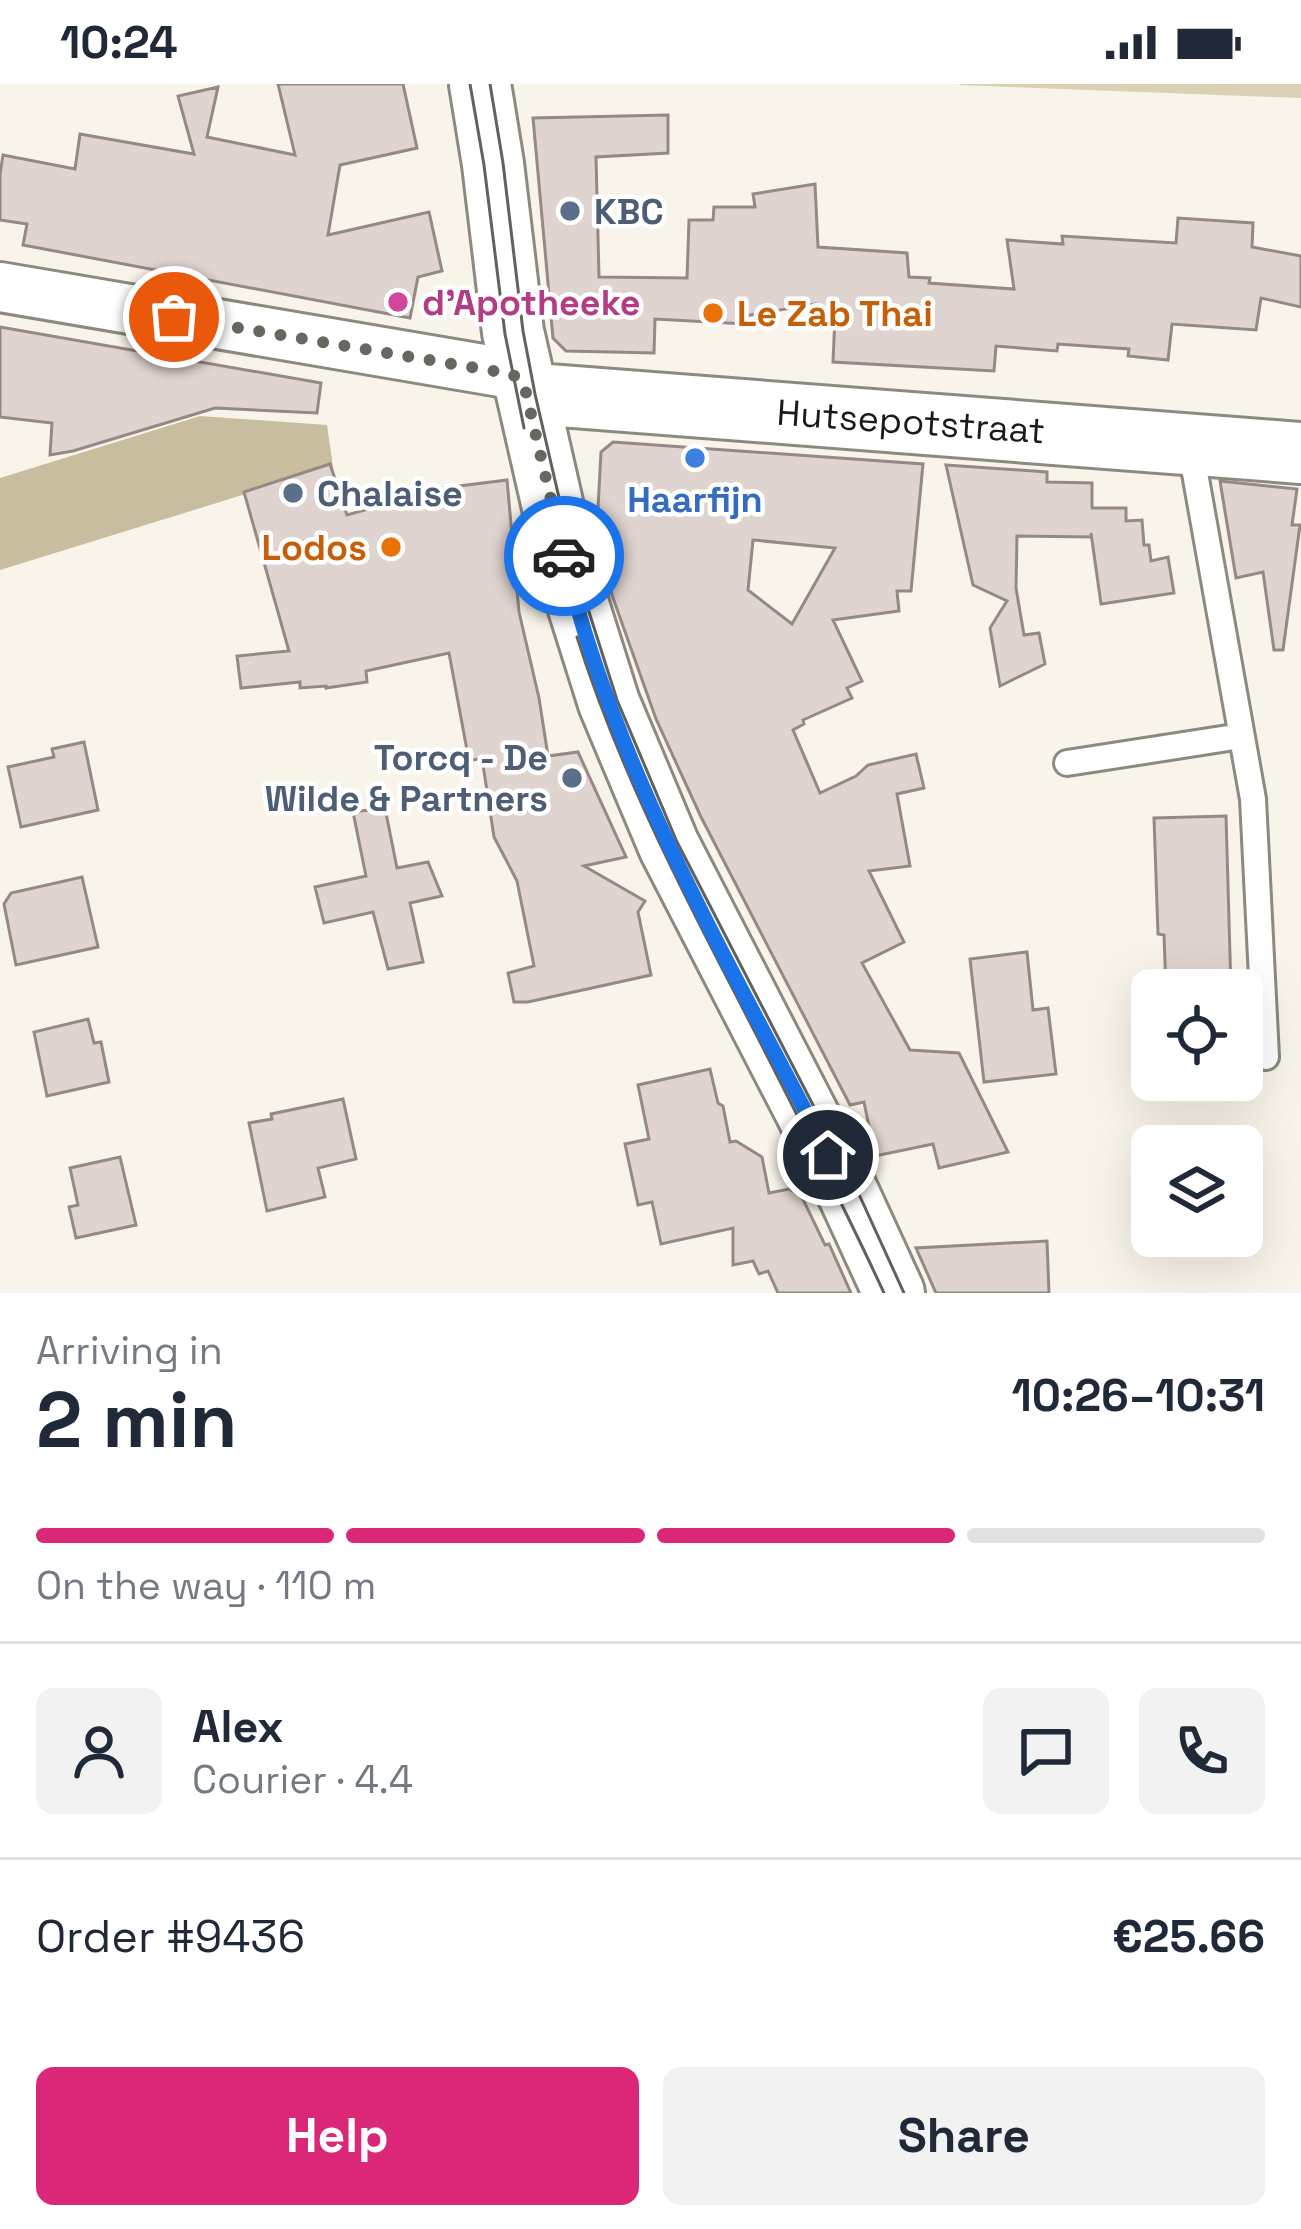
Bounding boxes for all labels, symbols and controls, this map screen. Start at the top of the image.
text: 10:24 [60,14,178,71]
place label: KBC [594,189,664,235]
marker: KBC [557,198,583,224]
pin [123,266,225,368]
place label: d'Apotheeke [422,280,641,326]
icon: bag [141,284,207,350]
marker: d'Apotheeke [385,289,411,315]
place label: Le Zab Thai [737,291,933,337]
marker: Le Zab Thai [700,300,726,326]
street label: Hutsepotstraat [775,390,1047,454]
marker: Haarfijn [682,445,708,471]
place label: Chalaise [317,471,463,517]
place label: Haarfijn [627,477,763,523]
marker: Chalaise [280,480,306,506]
courier [504,496,624,616]
icon: car [531,523,597,589]
place label: Lodos [262,525,367,571]
marker: Lodos [378,534,404,560]
place label: Torcq - De Wilde & Partners [265,735,548,822]
marker: Torcq - De Wilde & Partners [559,765,585,791]
map controls [1131,969,1263,1257]
button: locate [1131,969,1263,1101]
pin [777,1104,879,1206]
icon: home [795,1122,861,1188]
button: layers [1131,1125,1263,1257]
text: Arriving in [36,1326,223,1375]
text: 10:26–10:31 [1011,1367,1265,1424]
text: 2 min [36,1370,238,1470]
text: On the way · 110 m [36,1561,376,1610]
button: person [36,1688,162,1814]
button: chat [983,1688,1109,1814]
button: phone [1139,1688,1265,1814]
text: Alex [192,1698,284,1755]
text: Courier · 4.4 [192,1755,413,1804]
text: Order #9436 [36,1908,305,1965]
text: €25.66 [1112,1908,1265,1965]
button: Help [36,2067,639,2205]
button: Share [663,2067,1265,2205]

